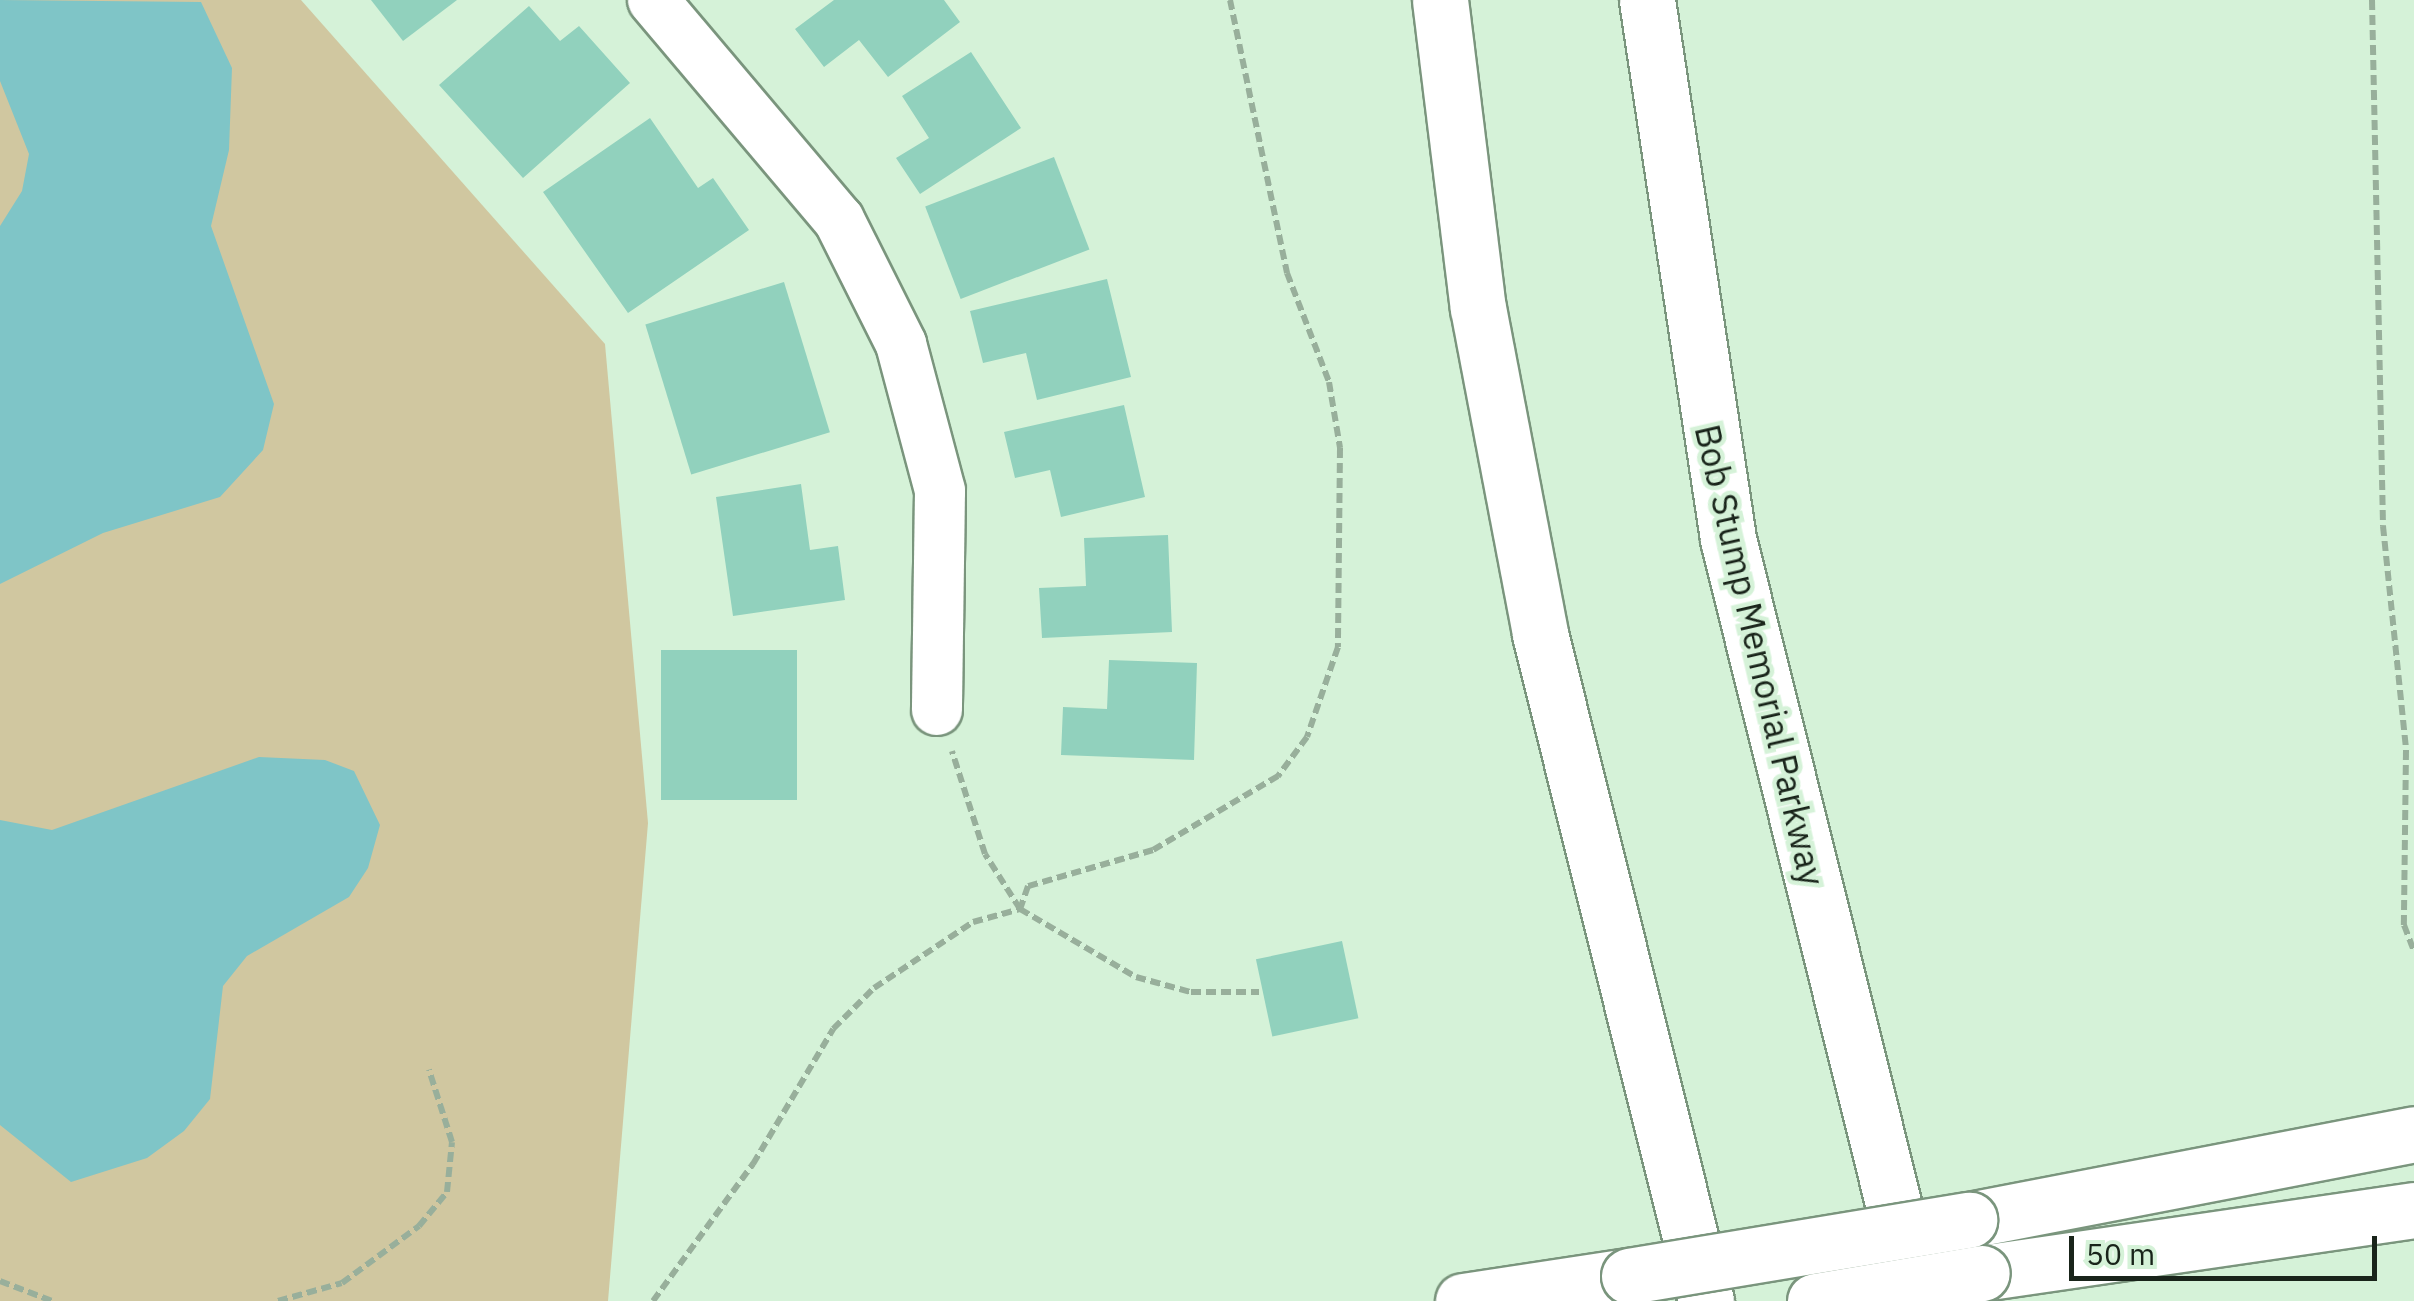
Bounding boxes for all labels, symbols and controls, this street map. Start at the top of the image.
street label: Bob Stump Memorial Parkway [1686,420,1834,890]
scale bar [2074,1216,2382,1278]
text: 50 m [2086,1234,2155,1273]

